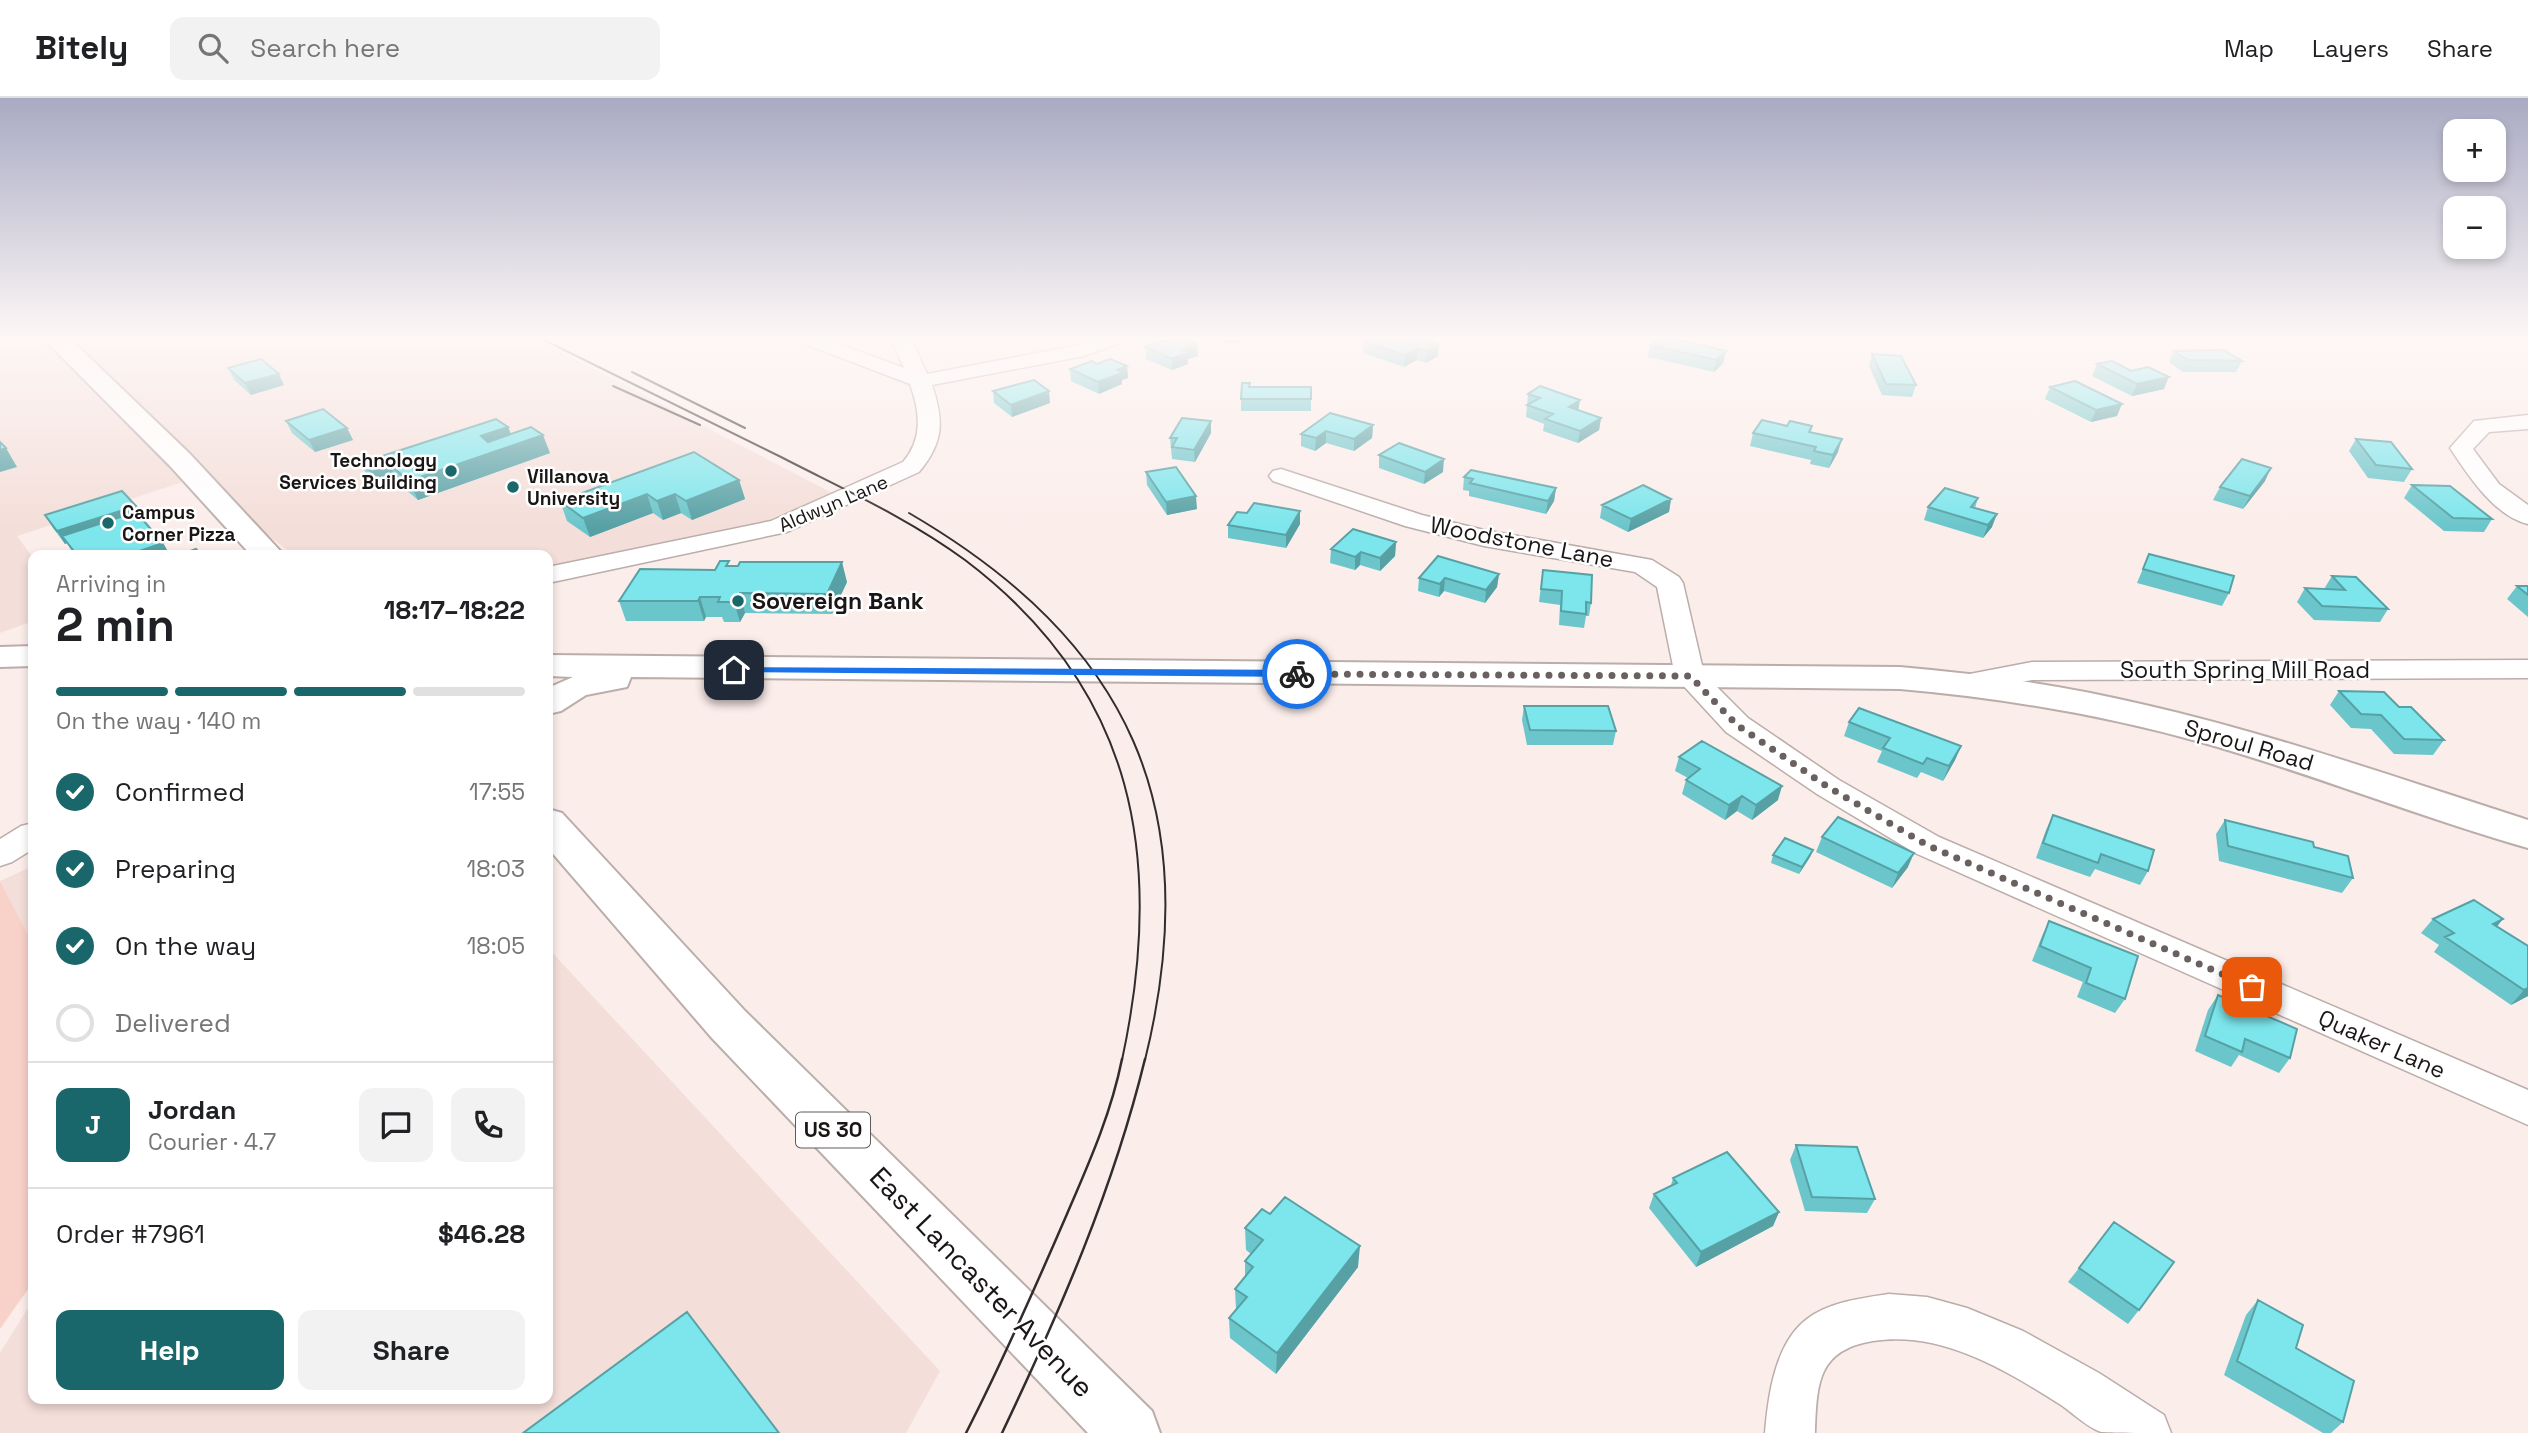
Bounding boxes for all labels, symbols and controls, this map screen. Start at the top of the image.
search box [170,17,660,80]
text: Bitely [35,27,128,69]
icon: search [194,29,232,67]
text: Search here [250,31,400,65]
text: Map [2224,33,2274,64]
text: Layers [2312,33,2389,64]
text: Share [2427,33,2493,64]
map controls [2443,119,2506,259]
button: + [2443,119,2506,182]
button: − [2443,196,2506,259]
place label: Technology Services Building [279,448,437,495]
marker: Technology Services Building [443,463,459,479]
place label: Villanova University [527,464,620,511]
street label: Aldwyn Lane [775,469,892,538]
marker: Villanova University [505,479,521,495]
place label: Campus Corner Pizza [122,500,236,547]
street label: Woodstone Lane [1428,509,1616,575]
marker: Campus Corner Pizza [100,515,116,531]
text: Arriving in [56,569,166,599]
place label: Sovereign Bank [752,586,924,616]
text: 18:17–18:22 [384,593,525,627]
marker: Sovereign Bank [730,593,746,609]
text: 2 min [56,596,175,654]
courier [1262,639,1332,709]
pin [704,640,764,700]
icon: home [715,651,753,689]
icon: bike [1278,655,1316,693]
street label: South Spring Mill Road [2120,655,2370,685]
text: On the way · 140 m [56,706,261,736]
street label: Sproul Road [2181,712,2317,778]
icon: check [56,773,94,811]
text: Confirmed [115,775,245,809]
text: 17:55 [469,777,525,807]
icon: check [56,850,94,888]
text: Preparing [115,852,236,886]
text: 18:03 [467,854,525,884]
icon: check [56,927,94,965]
text: On the way [115,929,256,963]
text: 18:05 [467,931,525,961]
pin [2222,957,2282,1017]
icon: bag [2233,968,2271,1006]
street label: Quaker Lane [2314,1003,2450,1085]
text: Delivered [115,1006,231,1040]
button: chat [359,1088,433,1162]
button: phone [451,1088,525,1162]
text: Jordan [148,1093,236,1127]
text: J [85,1108,101,1142]
road number: US 30 [796,1112,870,1148]
text: Courier · 4.7 [148,1127,276,1157]
street label: East Lancaster Avenue [862,1159,1102,1405]
text: Order #7961 [56,1217,205,1251]
text: $46.28 [438,1217,525,1251]
button: Help [56,1310,284,1390]
button: Share [298,1310,525,1390]

